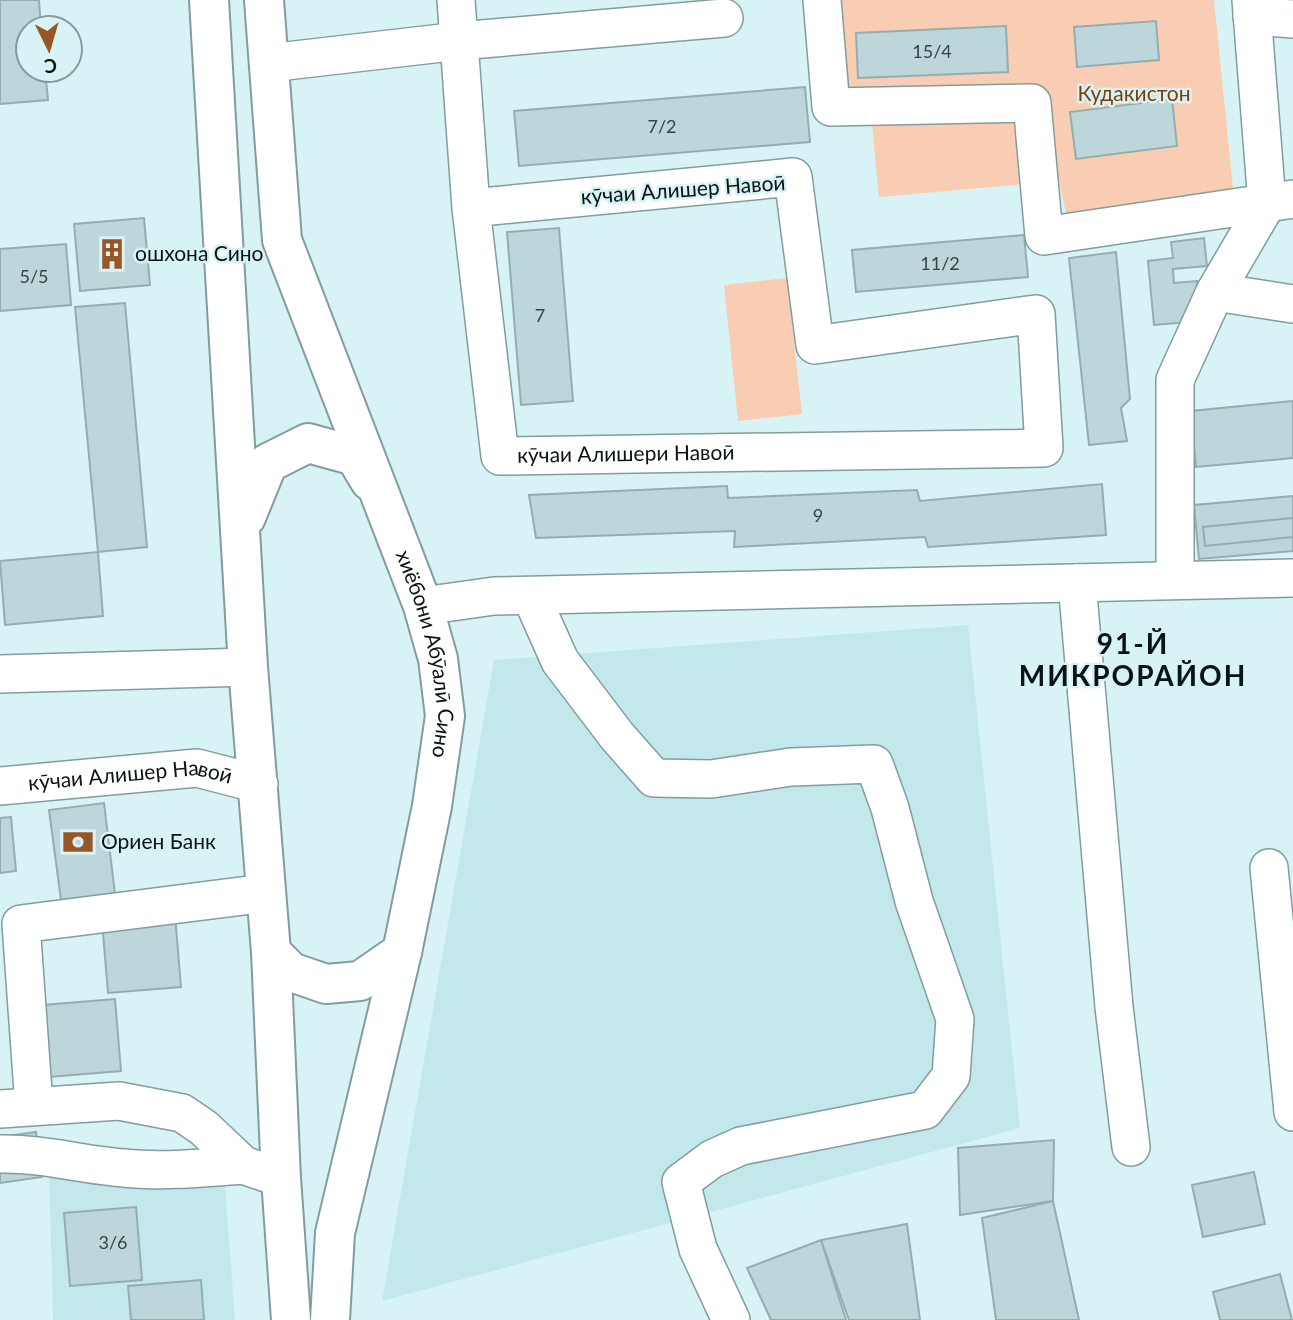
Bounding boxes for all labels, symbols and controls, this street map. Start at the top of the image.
north arrow [14,14,84,84]
house number: 15/4 [912,40,952,62]
text: С [43,54,58,78]
park label: Кудакистон [1077,80,1191,105]
house number: 7/2 [647,115,677,137]
street label: кӯчаи Алишер Навоӣ [580,169,786,208]
building icon: ошхона Сино [95,237,129,271]
place label: ошхона Сино [135,240,264,265]
house number: 11/2 [920,252,960,274]
house number: 5/5 [19,265,49,287]
house number: 7 [535,304,545,326]
street label: кӯчаи Алишери Навоӣ [517,439,735,467]
house number: 9 [813,504,823,526]
street label: хиёбони Абӯалӣ Сино [392,546,460,760]
district label: 91-Й МИКРОРАЙОН [1019,626,1247,692]
street label: кӯчаи Алишер Навоӣ [27,754,235,794]
bank icon: Ориен Банк [61,825,95,859]
place label: Ориен Банк [101,828,216,853]
house number: 3/6 [98,1231,128,1253]

